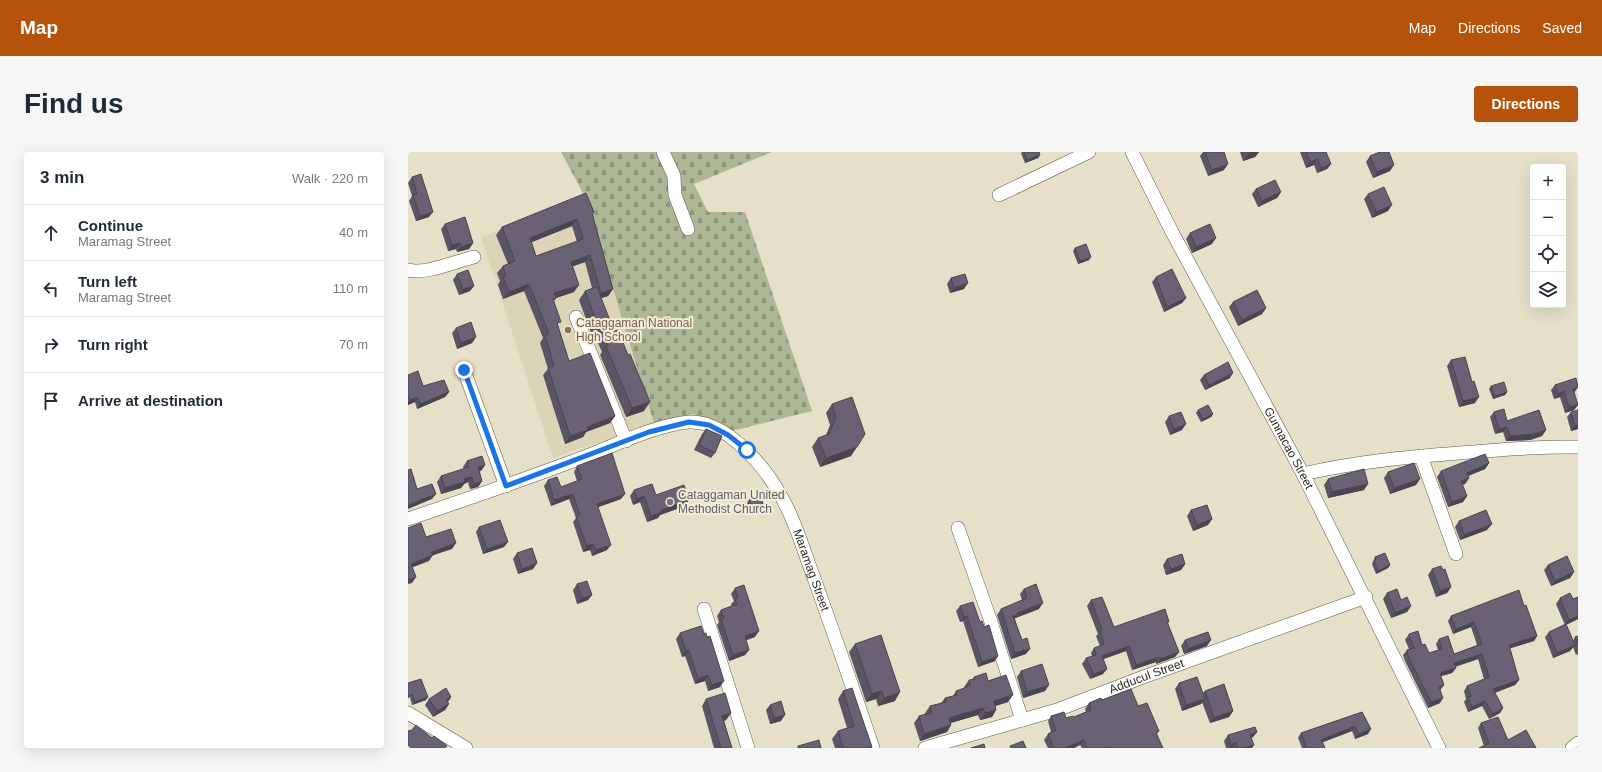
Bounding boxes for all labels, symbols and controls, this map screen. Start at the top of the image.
text: Map [20,17,58,38]
text: Map [1409,20,1436,36]
text: Directions [1458,20,1520,36]
text: Saved [1542,20,1582,36]
button: Directions [1474,86,1578,122]
text: Find us [24,88,124,119]
map controls [1530,164,1566,308]
button: + [1530,164,1566,200]
text: 3 min [40,168,84,187]
text: Walk · 220 m [292,171,368,186]
button: − [1530,200,1566,236]
text: Continue [78,217,143,234]
icon: ahead [40,222,62,244]
text: 40 m [339,225,368,240]
text: Maramag Street [78,234,171,249]
button: locate [1530,236,1566,272]
button: layers [1530,272,1566,308]
text: Turn left [78,273,137,290]
icon: left [40,278,62,300]
text: 110 m [333,281,368,296]
text: Maramag Street [78,290,171,305]
place label: Cataggaman National High School [576,316,692,344]
marker: Cataggaman National High School [563,325,573,335]
icon: right [40,334,62,356]
text: Turn right [78,336,148,353]
text: 70 m [339,337,368,352]
route end [455,361,473,379]
icon: arrive [40,390,62,412]
text: Arrive at destination [78,392,223,409]
street label: Gunnacao Street [1261,405,1317,492]
route start [738,441,756,459]
place label: Cataggaman United Methodist Church [678,488,785,516]
marker: Cataggaman United Methodist Church [665,497,675,507]
street label: Maramag Street [790,527,832,614]
street label: Adducul Street [1107,656,1186,696]

